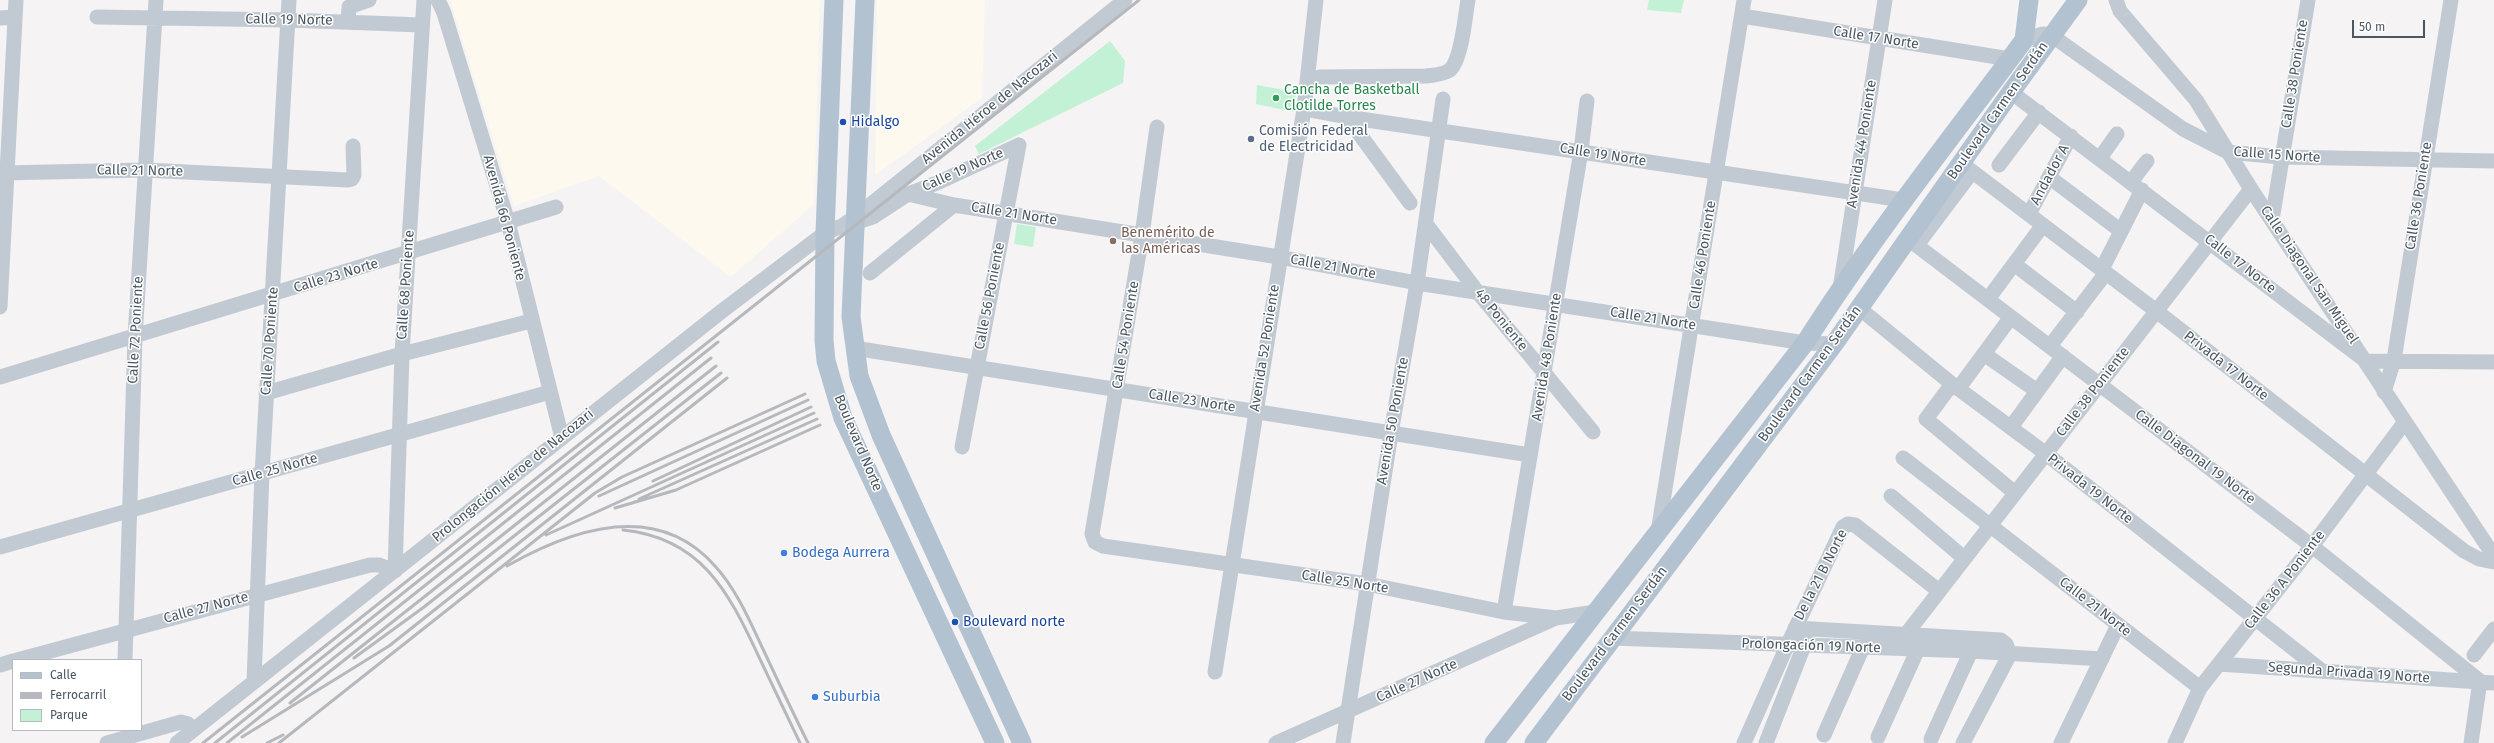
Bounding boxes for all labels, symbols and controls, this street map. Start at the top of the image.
street label: Calle 19 Norte [245,11,333,29]
scale bar [2354,12,2427,38]
street label: Calle 38 Poniente [2278,19,2312,129]
text: 50 m [2359,20,2385,34]
street label: Calle 17 Norte [1832,23,1920,53]
street label: Boulevard Carmen Serdán [1944,39,2052,183]
street label: Avenida Héroe de Nacozari [919,48,1061,168]
street label: Avenida 44 Poniente [1844,79,1880,209]
place label: Cancha de Basketball Clotilde Torres [1284,82,1420,114]
marker: Cancha de Basketball Clotilde Torres [1271,93,1281,103]
place label: Hidalgo [851,114,900,130]
marker: Hidalgo [838,117,848,127]
place label: Comisión Federal de Electricidad [1259,123,1368,156]
marker: Comisión Federal de Electricidad [1246,134,1256,144]
street label: Calle 19 Norte [1559,140,1647,170]
street label: Calle 36 Poniente [2402,141,2436,251]
street label: Andador A [2027,142,2073,208]
street label: Calle 15 Norte [2233,144,2321,166]
street label: Calle 19 Norte [920,145,1006,195]
street label: Avenida 66 Poniente [479,153,529,283]
street label: Calle 21 Norte [97,162,183,180]
street label: Calle 21 Norte [970,199,1058,229]
street label: Calle 46 Poniente [1686,200,1720,310]
street label: Calle Diagonal San Miguel [2257,203,2361,347]
place label: Benemérito de las Américas [1121,225,1215,258]
street label: Calle 68 Poniente [394,230,418,340]
street label: Calle 17 Norte [2201,231,2279,297]
marker: Benemérito de las Américas [1108,236,1118,246]
street label: Calle 56 Poniente [971,241,1009,351]
street label: Calle 21 Norte [1289,251,1377,283]
street label: Calle 23 Norte [292,255,380,297]
street label: Calle 72 Poniente [125,276,147,384]
street label: Calle 54 Poniente [1109,280,1143,390]
street label: Avenida 52 Poniente [1247,283,1283,413]
street label: 48 Poniente [1471,285,1531,355]
street label: Calle 70 Poniente [258,286,282,396]
street label: Avenida 48 Poniente [1529,292,1565,422]
street label: Boulevard Carmen Serdán [1755,303,1865,445]
street label: Calle 21 Norte [1609,304,1697,334]
street label: Privada 17 Norte [2180,328,2272,404]
street label: Calle 38 Poniente [2053,344,2133,440]
street label: Avenida 50 Poniente [1374,356,1412,486]
street label: Calle 23 Norte [1147,386,1237,416]
street label: Boulevard Norte [830,392,886,494]
street label: Prolongación Héroe de Nacozari [429,406,597,546]
street label: Calle Diagonal 19 Norte [2131,406,2259,508]
street label: Calle 25 Norte [230,450,320,490]
street label: Privada 19 Norte [2044,450,2136,528]
street label: De la 21 B Norte [1791,527,1851,623]
street label: Calle 36 A Poniente [2241,527,2329,633]
place label: Bodega Aurrera [792,545,890,561]
marker: Bodega Aurrera [779,548,789,558]
street label: Boulevard Carmen Serdán [1559,563,1671,705]
street label: Calle 25 Norte [1300,567,1390,597]
street label: Calle 21 Norte [2056,574,2134,640]
street label: Calle 27 Norte [162,589,250,627]
place label: Boulevard norte [963,614,1065,630]
marker: Boulevard norte [950,617,960,627]
street label: Prolongación 19 Norte [1741,635,1881,657]
street label: Calle 27 Norte [1374,656,1460,706]
legend [12,659,142,731]
street label: Segunda Privada 19 Norte [2267,659,2431,687]
text: Calle [50,668,77,682]
text: Ferrocarril [50,688,106,702]
place label: Suburbia [823,689,881,705]
marker: Suburbia [810,692,820,702]
text: Parque [50,708,88,722]

